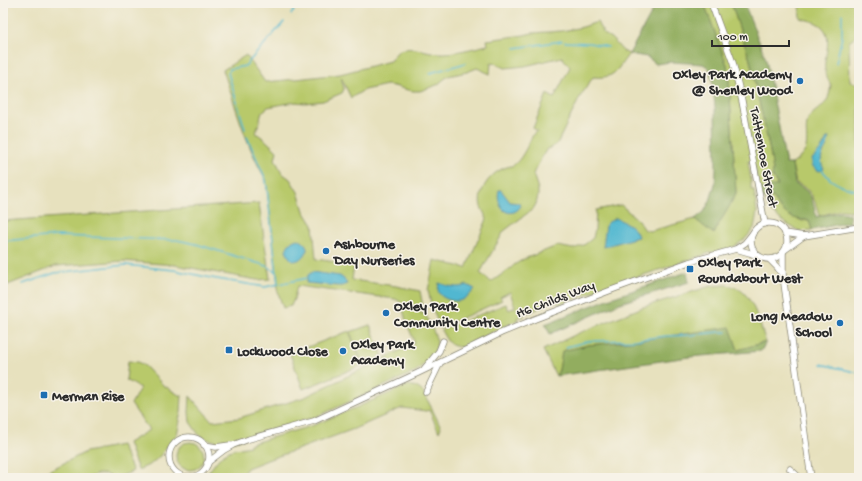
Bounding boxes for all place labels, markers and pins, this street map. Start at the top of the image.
place label: Oxley Park Academy @ Shenley Wood [673,67,794,100]
marker: Oxley Park Academy @ Shenley Wood [795,76,805,86]
place label: Ashbourne Day Nurseries [332,237,415,270]
marker: Ashbourne Day Nurseries [321,246,331,256]
place label: Oxley Park Roundabout West [697,255,803,288]
marker: Oxley Park Roundabout West [685,264,695,274]
place label: Oxley Park Community Centre [393,299,501,332]
marker: Oxley Park Community Centre [381,308,391,318]
place label: Long Meadow School [751,309,832,342]
marker: Long Meadow School [835,318,845,328]
place label: Oxley Park Academy [350,337,416,370]
place label: Lockwood Close [237,344,328,361]
marker: Lockwood Close [224,345,234,355]
marker: Oxley Park Academy [338,346,348,356]
place label: Merman Rise [52,389,125,406]
marker: Merman Rise [39,390,49,400]

